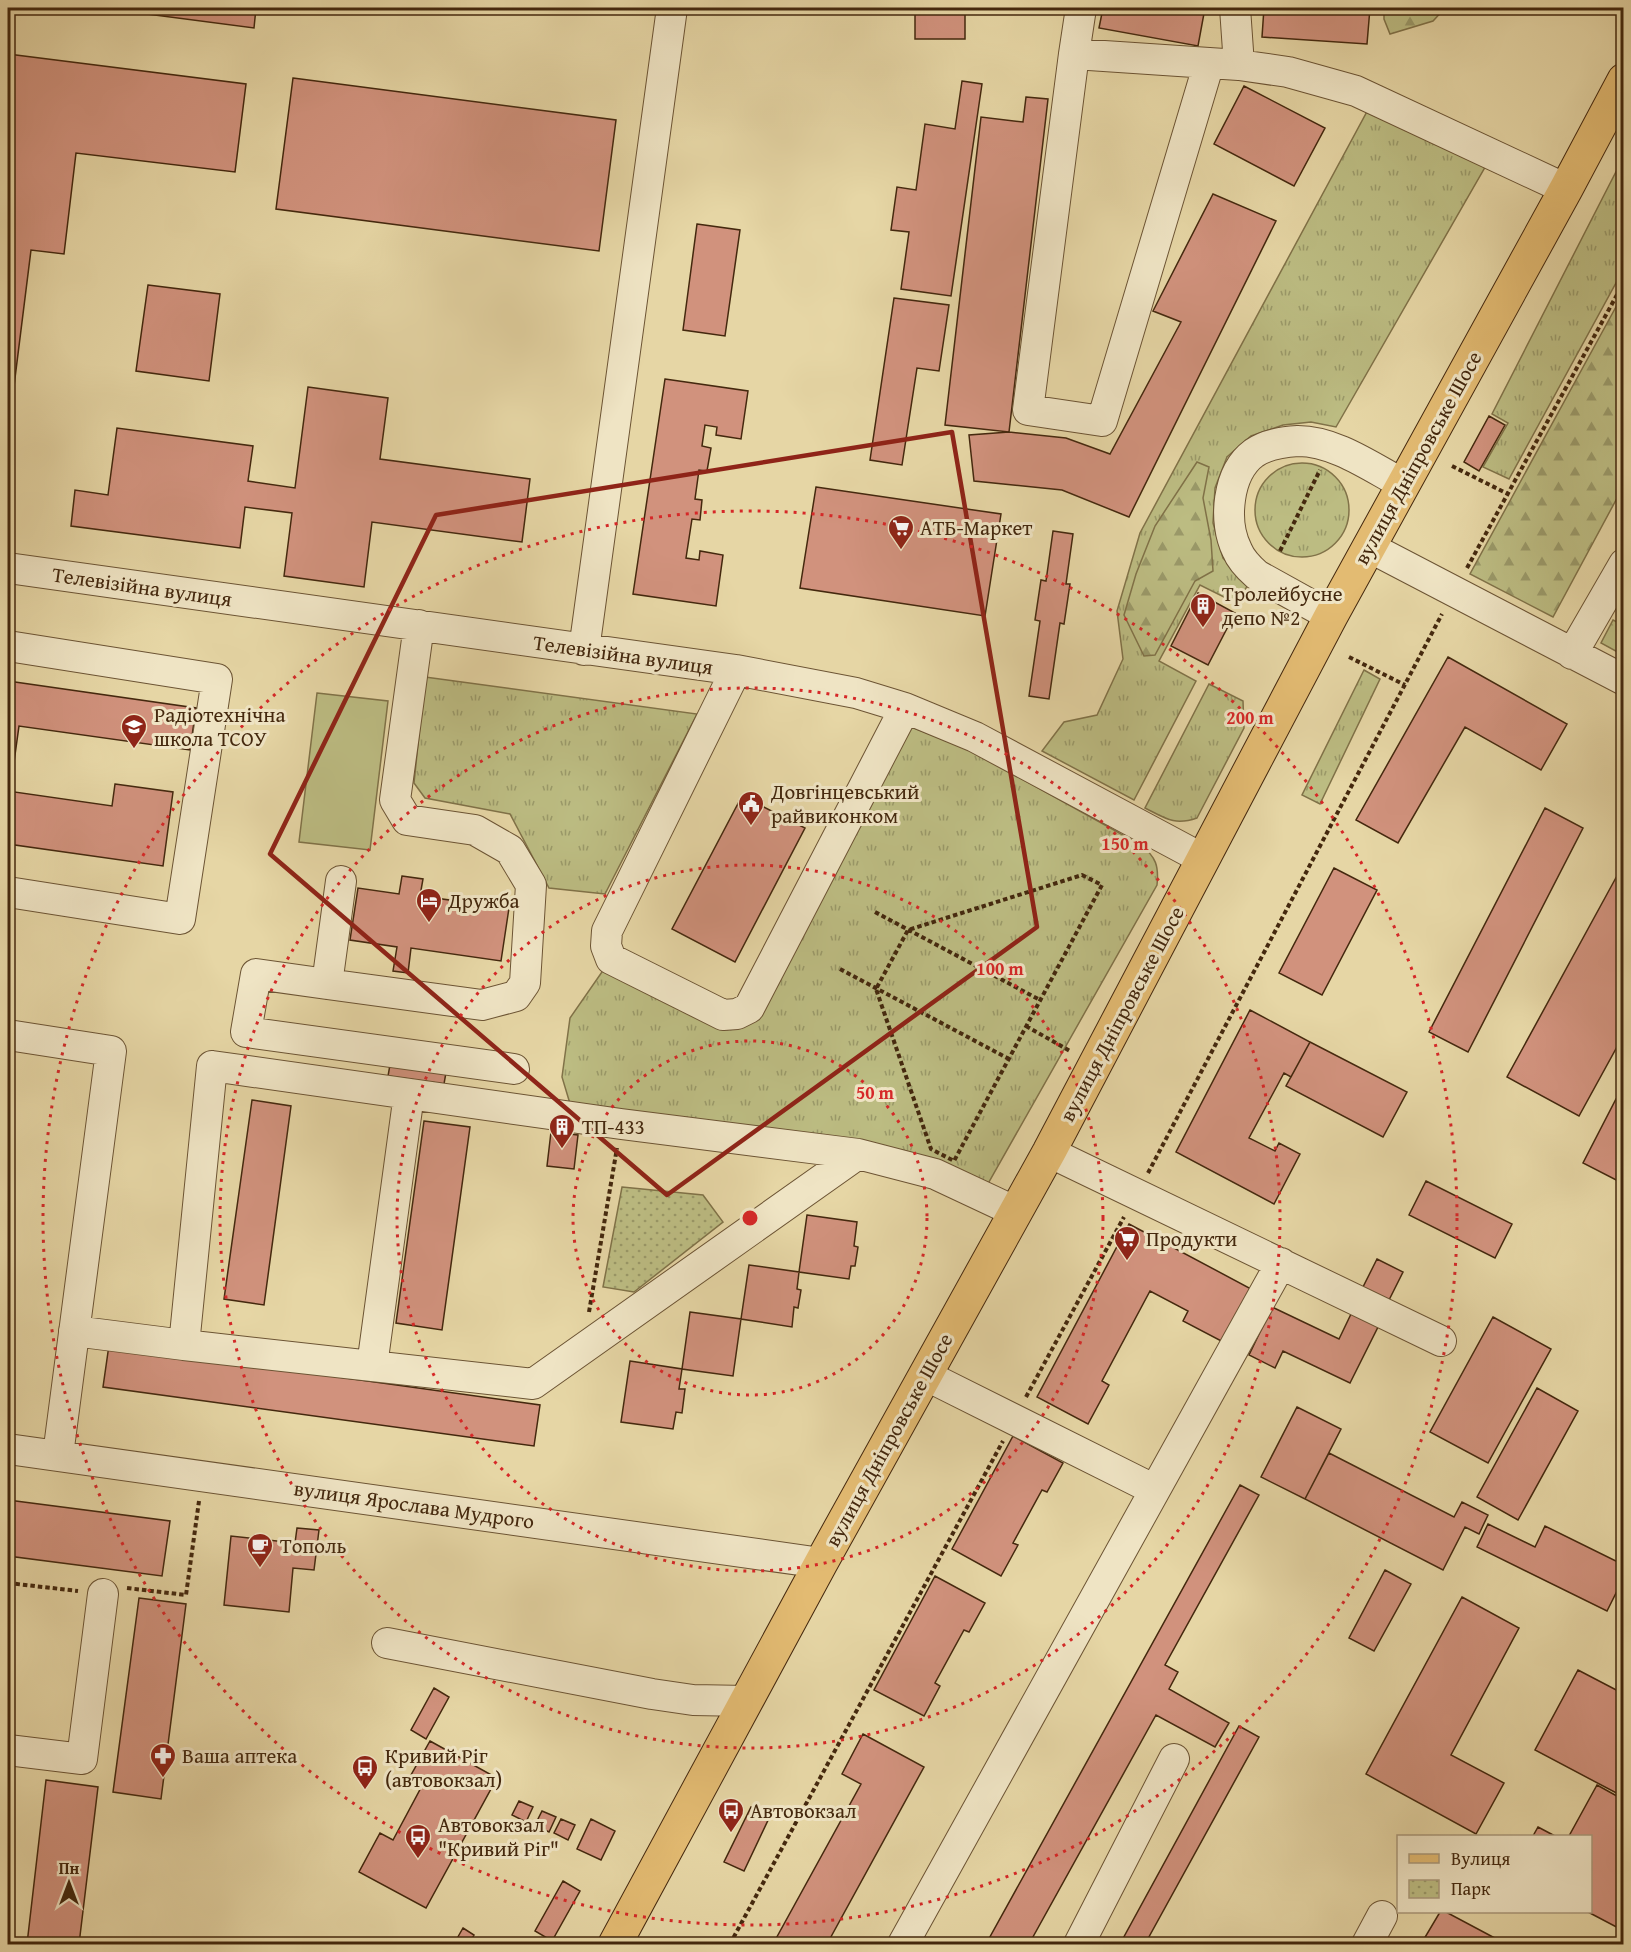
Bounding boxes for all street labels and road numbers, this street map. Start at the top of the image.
street label: вулиця Дніпровське Шосе [1346,345,1489,570]
street label: Телевізійна вулиця [50,559,234,615]
street label: Телевізійна вулиця [531,627,715,683]
street label: вулиця Дніпровське Шосе [1052,900,1192,1127]
street label: вулиця Дніпровське Шосе [817,1327,960,1552]
street label: вулиця Ярослава Мудрого [292,1472,536,1537]

